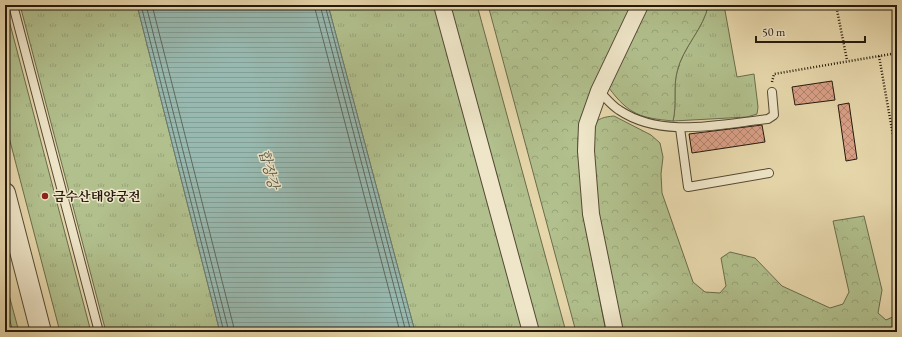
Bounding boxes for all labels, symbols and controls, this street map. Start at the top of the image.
scale bar [756,18,865,44]
text: 50 m [762,24,786,40]
water label: 합장강 [255,147,284,193]
place label: 금수산태양궁전 [53,188,141,205]
marker: 금수산태양궁전 [40,191,50,201]

